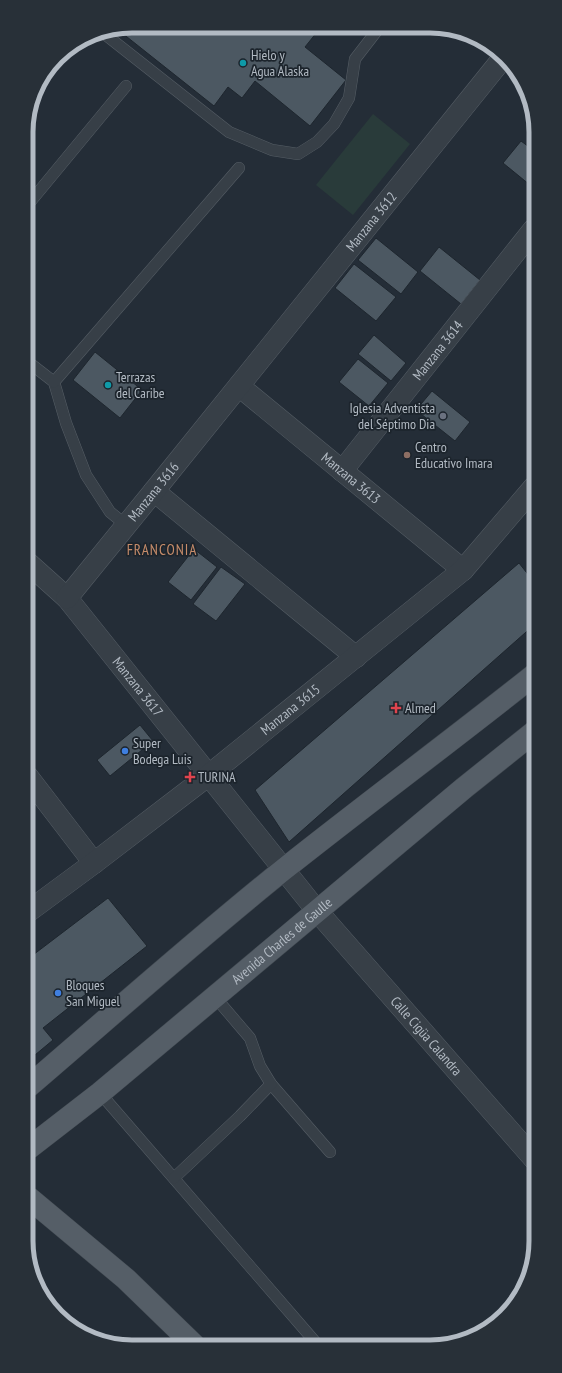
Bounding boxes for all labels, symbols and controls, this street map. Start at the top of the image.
place label: Hielo y Agua Alaska [251,46,309,80]
marker: Hielo y Agua Alaska [238,58,248,68]
street label: Manzana 3612 [342,188,401,255]
street label: Manzana 3614 [408,316,467,384]
place label: Terrazas del Caribe [116,368,165,402]
marker: Terrazas del Caribe [103,380,113,390]
place label: Iglesia Adventista del Séptimo Dia [350,399,435,433]
marker: Iglesia Adventista del Séptimo Dia [438,411,448,421]
place label: Centro Educativo Imara [415,438,492,472]
street label: Manzana 3613 [318,448,384,508]
marker: Centro Educativo Imara [402,450,412,460]
street label: Manzana 3616 [124,458,183,525]
district label: FRANCONIA [127,540,197,559]
street label: Manzana 3617 [109,653,167,720]
street label: Manzana 3615 [257,680,324,739]
place label: Almed [405,699,436,717]
marker: Almed [390,702,402,714]
place label: Super Bodega Luis [133,734,192,768]
marker: Super Bodega Luis [120,746,130,756]
place label: TURINA [198,768,236,786]
marker: TURINA [185,772,195,782]
street label: Avenida Charles de Gaulle [228,893,336,988]
place label: Bloques San Miguel [66,976,121,1010]
marker: Bloques San Miguel [53,988,63,998]
street label: Calle Cigüa Calandra [387,992,466,1079]

